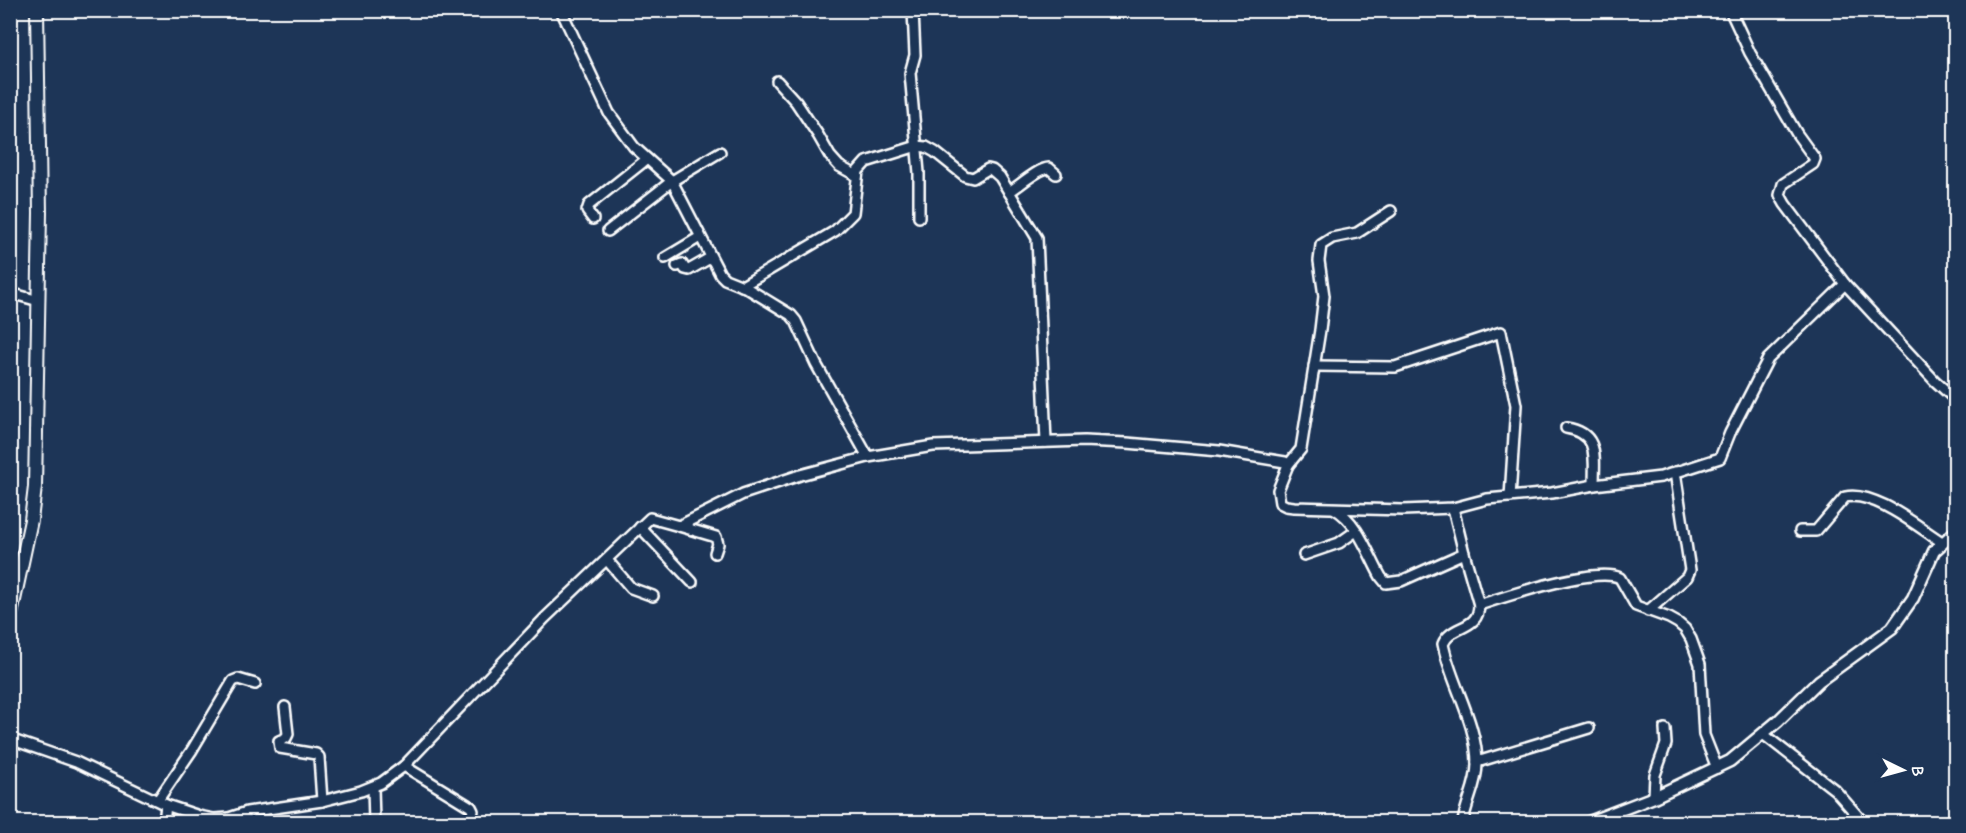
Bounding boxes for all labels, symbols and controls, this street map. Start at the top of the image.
north arrow [1873,740,1933,800]
text: B [1906,765,1927,777]

